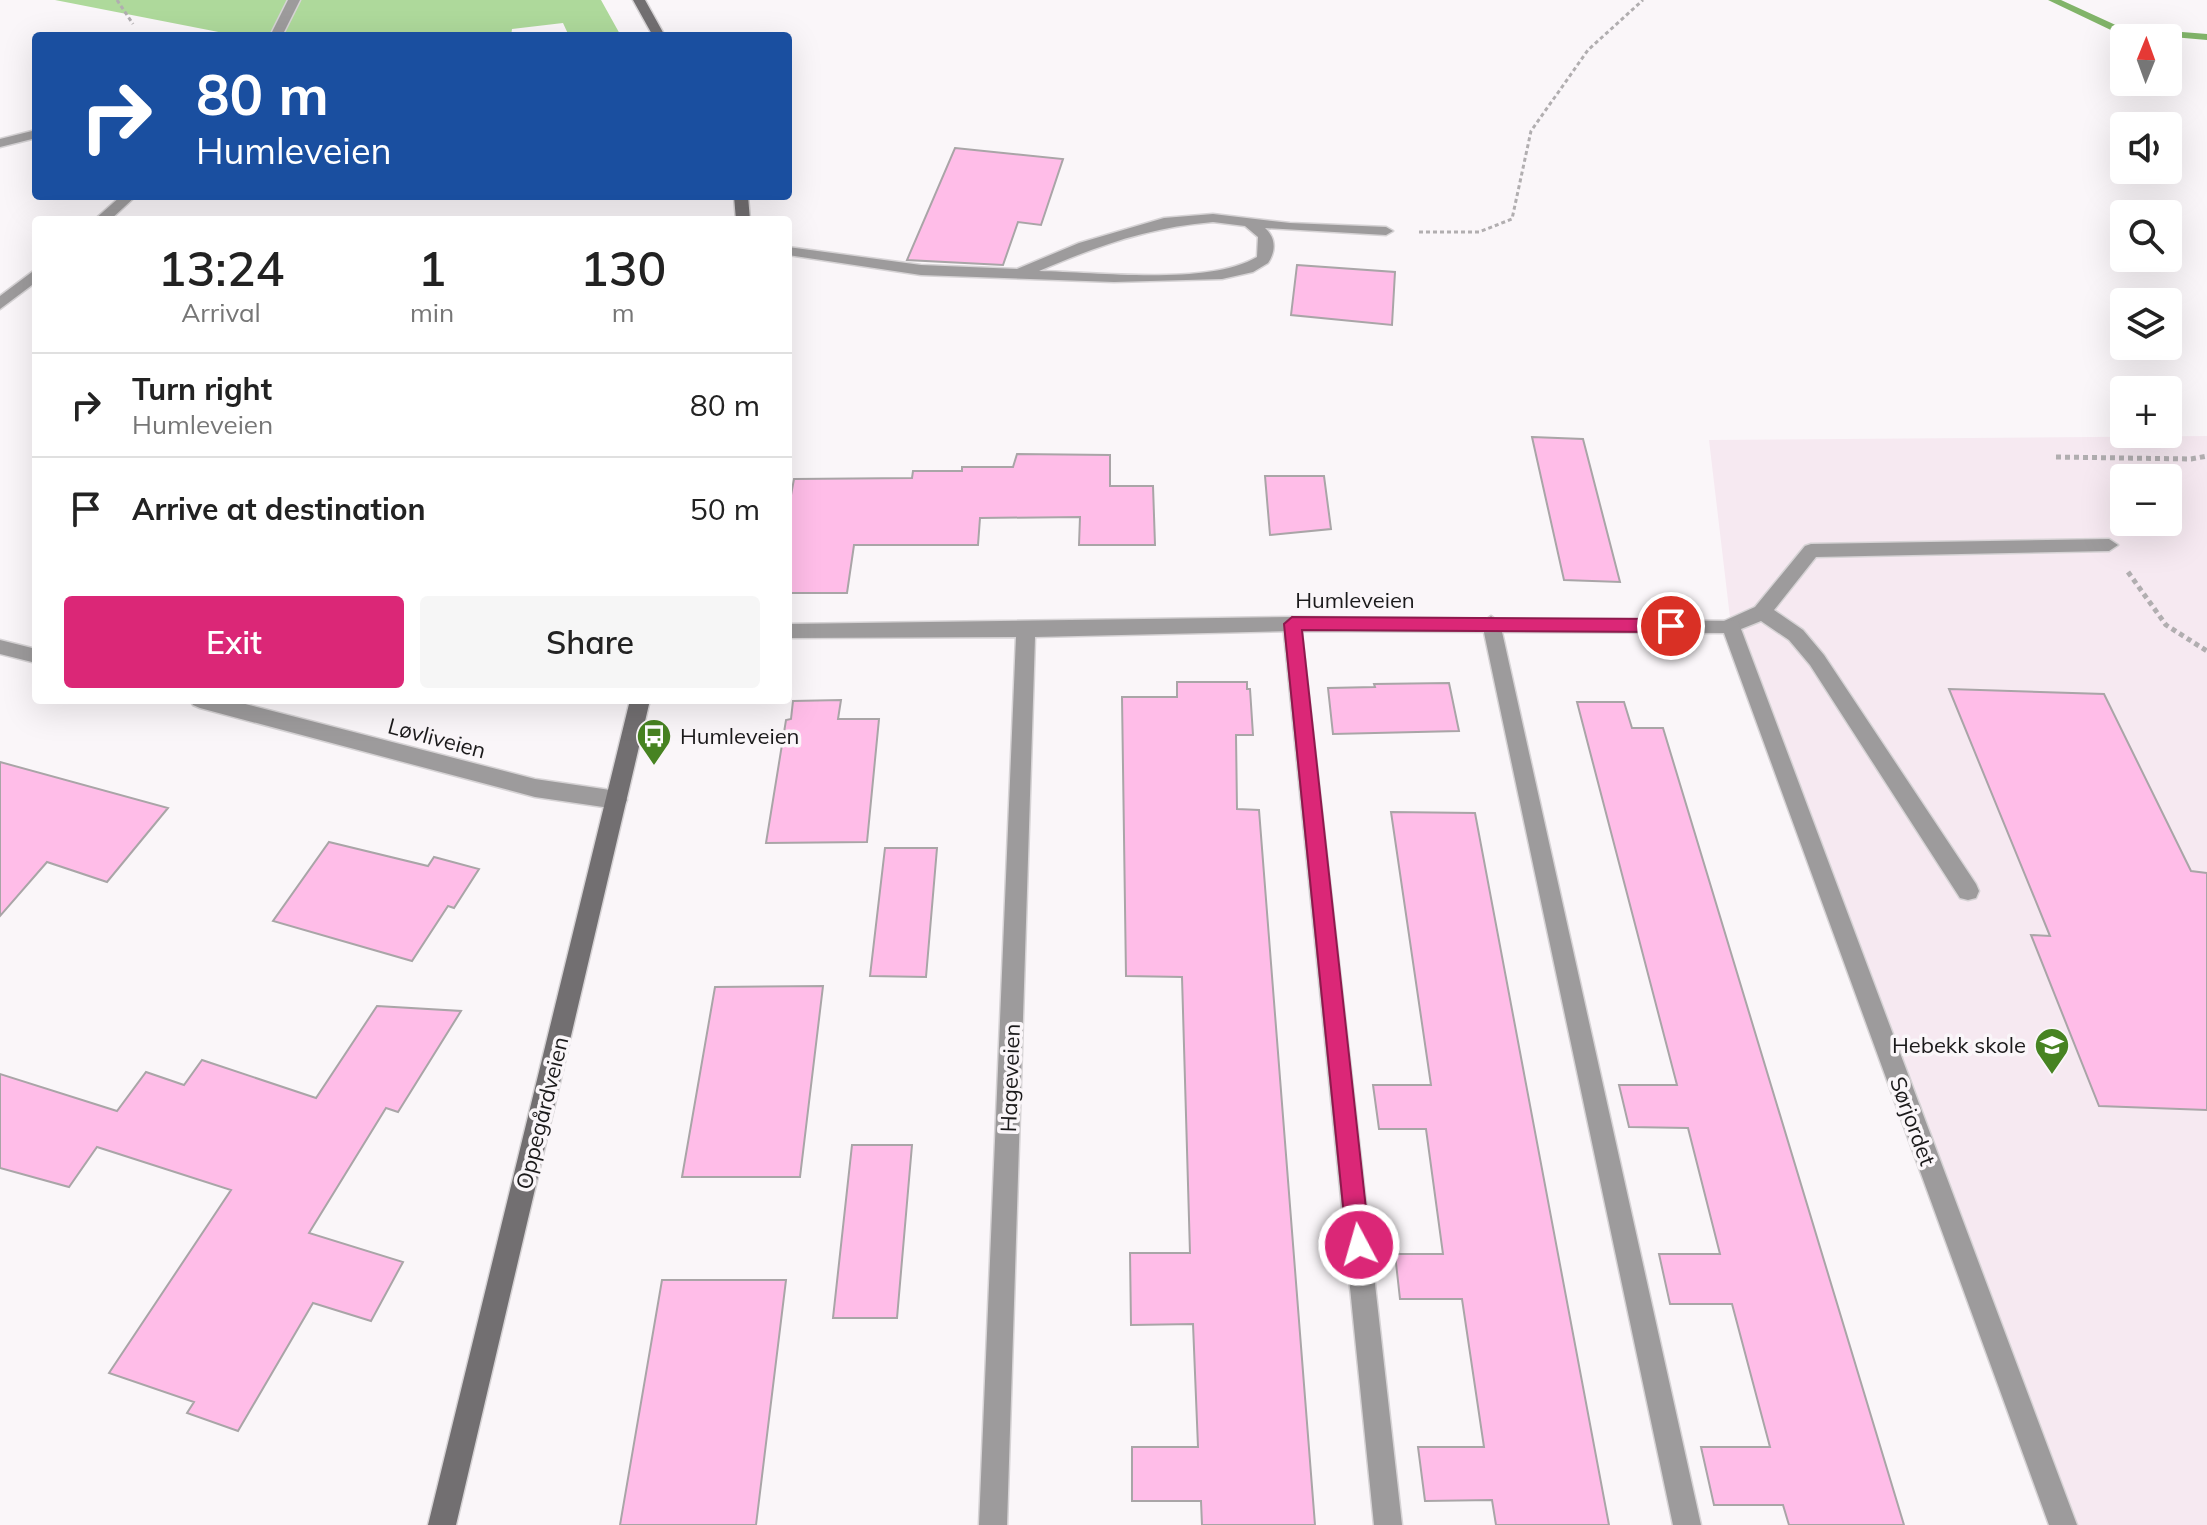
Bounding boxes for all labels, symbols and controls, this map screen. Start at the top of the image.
north arrow [2110,24,2182,96]
map controls [2110,24,2182,536]
text: 80 m [196,59,329,129]
icon: right [64,64,168,168]
button: sound [2110,112,2182,184]
text: Humleveien [196,128,392,173]
button: search [2110,200,2182,272]
text: 13:24 [158,238,284,298]
text: 1 [418,238,446,298]
text: 130 [580,238,666,298]
button: layers [2110,288,2182,360]
text: Arrival [181,296,261,329]
text: min [410,296,454,329]
text: m [612,296,635,329]
text: Turn right [132,370,272,408]
button: + [2110,376,2182,448]
icon: right [64,383,108,427]
text: 80 m [690,386,760,424]
text: Humleveien [132,408,273,441]
button: − [2110,464,2182,536]
icon: arrive [64,487,108,531]
text: Arrive at destination [132,490,426,528]
text: 50 m [690,490,760,528]
street label: Humleveien [1295,586,1415,614]
pin [1637,592,1705,660]
button: Exit [64,596,404,688]
button: Share [420,596,760,688]
icon: arrive [1649,604,1693,648]
street label: Løvliveien [385,712,489,764]
bus stop icon: Humleveien [635,717,673,767]
place label: Humleveien [680,722,800,750]
street label: Hageveien [994,1023,1026,1133]
school or university icon: Hebekk skole [2033,1026,2071,1076]
place label: Hebekk skole [1892,1031,2026,1059]
street label: Oppegårdveien [509,1034,575,1192]
street label: Sørjordet [1884,1073,1942,1170]
position arrow [1317,1203,1401,1287]

